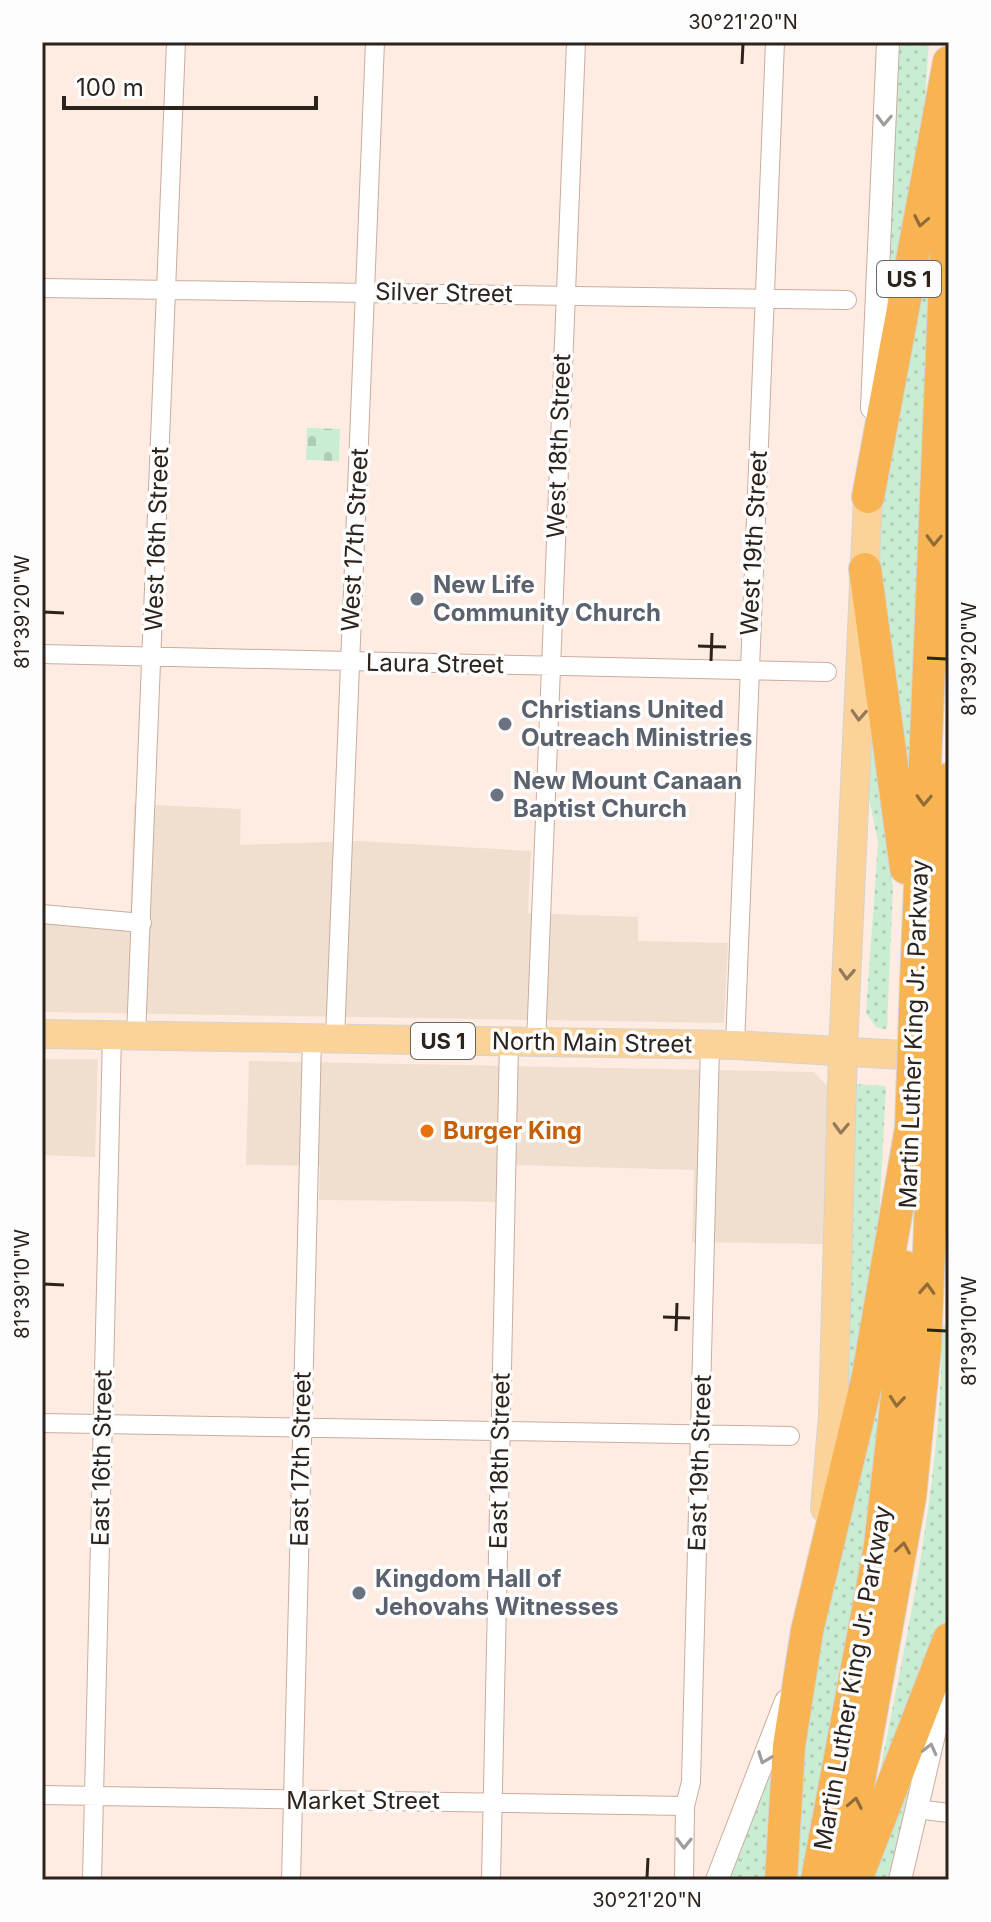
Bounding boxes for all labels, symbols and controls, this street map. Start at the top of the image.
text: 30°21'20"N [688,10,798,34]
scale bar [64,60,316,110]
text: 100 m [76,73,144,102]
one-way arrow [876,114,893,127]
one-way arrow [914,214,931,228]
road number: US 1 [877,261,941,297]
street label: Silver Street [375,277,513,308]
street label: West 18th Street [541,353,576,539]
street label: West 16th Street [139,446,174,632]
street label: West 17th Street [335,447,374,632]
street label: West 19th Street [734,450,773,636]
one-way arrow [926,534,943,547]
text: 81°39'20"W [10,555,34,669]
place label: New Life Community Church [433,570,661,627]
marker: New Life Community Church [408,590,426,608]
text: 81°39'20"W [957,602,981,716]
street label: Laura Street [366,648,505,679]
place label: Christians United Outreach Ministries [521,695,752,752]
one-way arrow [850,709,867,722]
marker: Christians United Outreach Ministries [496,715,514,733]
place label: New Mount Canaan Baptist Church [513,766,742,823]
marker: New Mount Canaan Baptist Church [488,786,506,804]
one-way arrow [915,794,932,807]
street label: Martin Luther King Jr. Parkway [893,859,934,1209]
one-way arrow [838,968,855,981]
road number: US 1 [411,1023,475,1059]
street label: North Main Street [492,1026,693,1059]
place label: Burger King [443,1116,582,1145]
marker: Burger King [418,1122,436,1140]
one-way arrow [833,1122,850,1135]
text: 81°39'10"W [10,1229,34,1339]
text: 81°39'10"W [957,1276,981,1386]
one-way arrow [919,1282,936,1295]
street label: East 16th Street [85,1369,118,1546]
street label: East 17th Street [284,1371,317,1547]
street label: East 18th Street [483,1372,516,1549]
street label: East 19th Street [682,1374,717,1552]
one-way arrow [888,1395,905,1408]
street label: Martin Luther King Jr. Parkway [808,1503,897,1852]
one-way arrow [894,1541,911,1555]
place label: Kingdom Hall of Jehovahs Witnesses [375,1564,619,1621]
marker: Kingdom Hall of Jehovahs Witnesses [350,1584,368,1602]
one-way arrow [921,1743,938,1757]
one-way arrow [757,1750,774,1764]
street label: Market Street [286,1786,440,1815]
one-way arrow [846,1797,863,1810]
one-way arrow [675,1837,693,1850]
text: 30°21'20"N [592,1888,702,1912]

